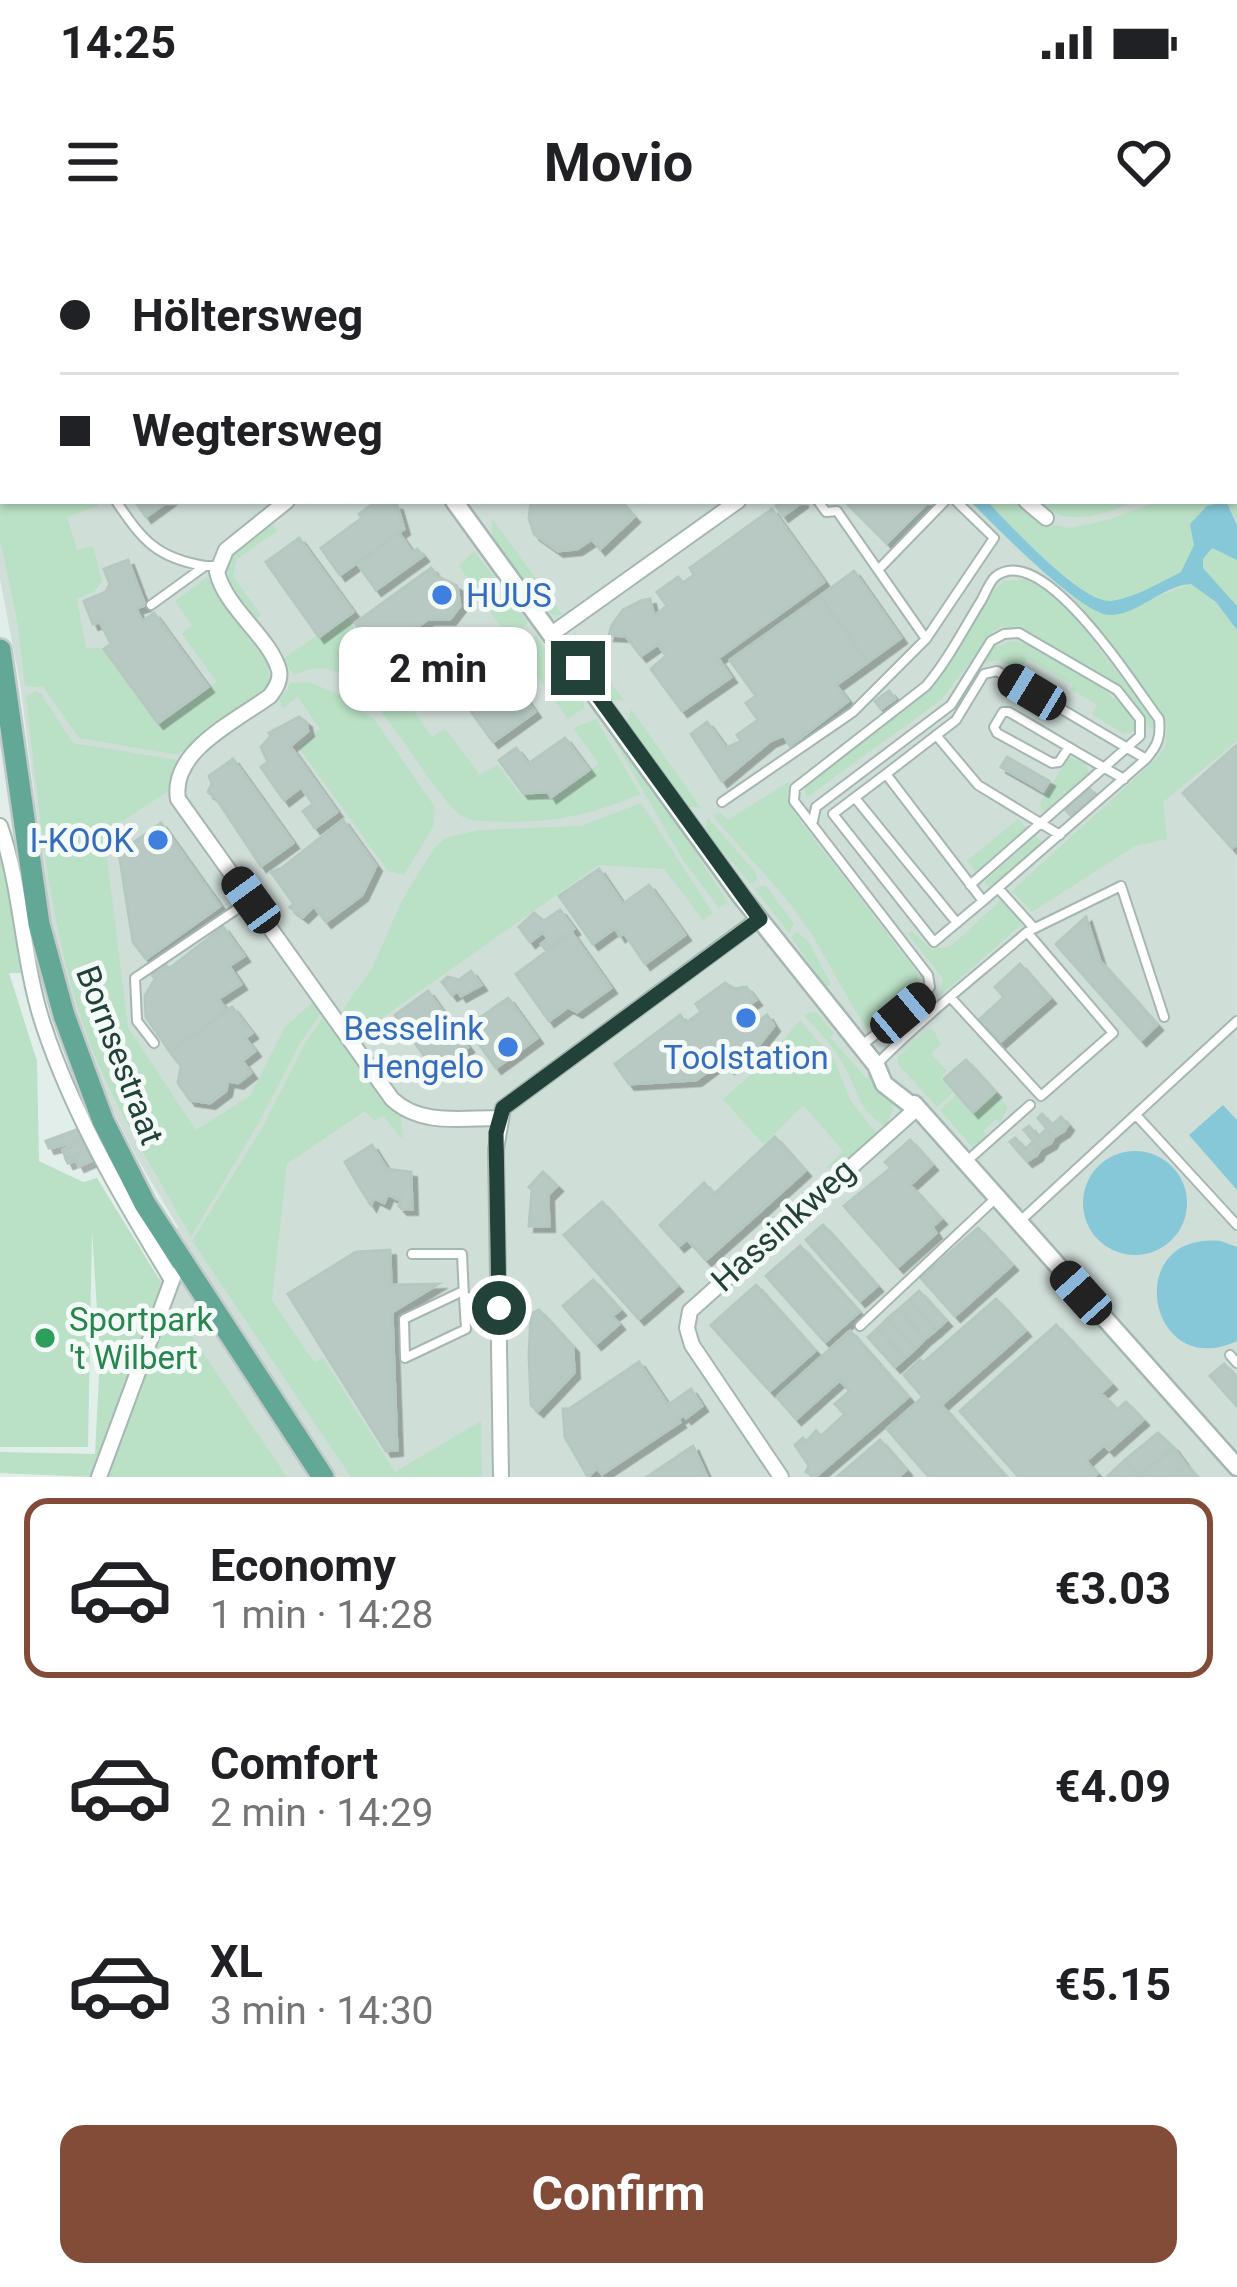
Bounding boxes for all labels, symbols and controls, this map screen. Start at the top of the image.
text: 14:25 [60,16,176,69]
icon: menu [60,129,126,195]
icon: heart [1111,129,1177,195]
text: Movio [544,131,693,194]
text: Höltersweg [132,289,363,342]
text: Wegtersweg [132,404,383,457]
place label: HUUS [466,576,552,615]
marker: HUUS [429,582,455,608]
callout: 2 min [338,626,536,710]
route end [551,641,605,695]
text: 2 min [389,646,487,692]
car [992,658,1072,726]
place label: I-KOOK [30,821,134,860]
marker: I-KOOK [145,827,171,853]
car [215,860,287,940]
street label: Bornsestraat [68,960,172,1150]
car [864,976,942,1050]
marker: Toolstation [733,1005,759,1031]
place label: Besselink Hengelo [343,1009,484,1086]
marker: Besselink Hengelo [495,1034,521,1060]
place label: Toolstation [663,1038,829,1077]
street label: Hassinkweg [703,1151,863,1299]
car [1044,1254,1118,1332]
route start [472,1281,526,1335]
place label: Sportpark 't Wilbert [69,1300,213,1377]
marker: Sportpark 't Wilbert [32,1325,58,1351]
icon: car [66,1534,174,1642]
text: Economy [210,1539,396,1592]
text: €3.03 [1055,1562,1171,1615]
text: 1 min · 14:28 [210,1592,433,1638]
icon: car [66,1732,174,1840]
text: Comfort [210,1737,378,1790]
text: €4.09 [1055,1760,1171,1813]
text: 2 min · 14:29 [210,1790,433,1836]
icon: car [66,1930,174,2038]
text: XL [210,1935,263,1988]
text: €5.15 [1055,1958,1171,2011]
text: 3 min · 14:30 [210,1988,433,2034]
button: Confirm [60,2125,1177,2263]

